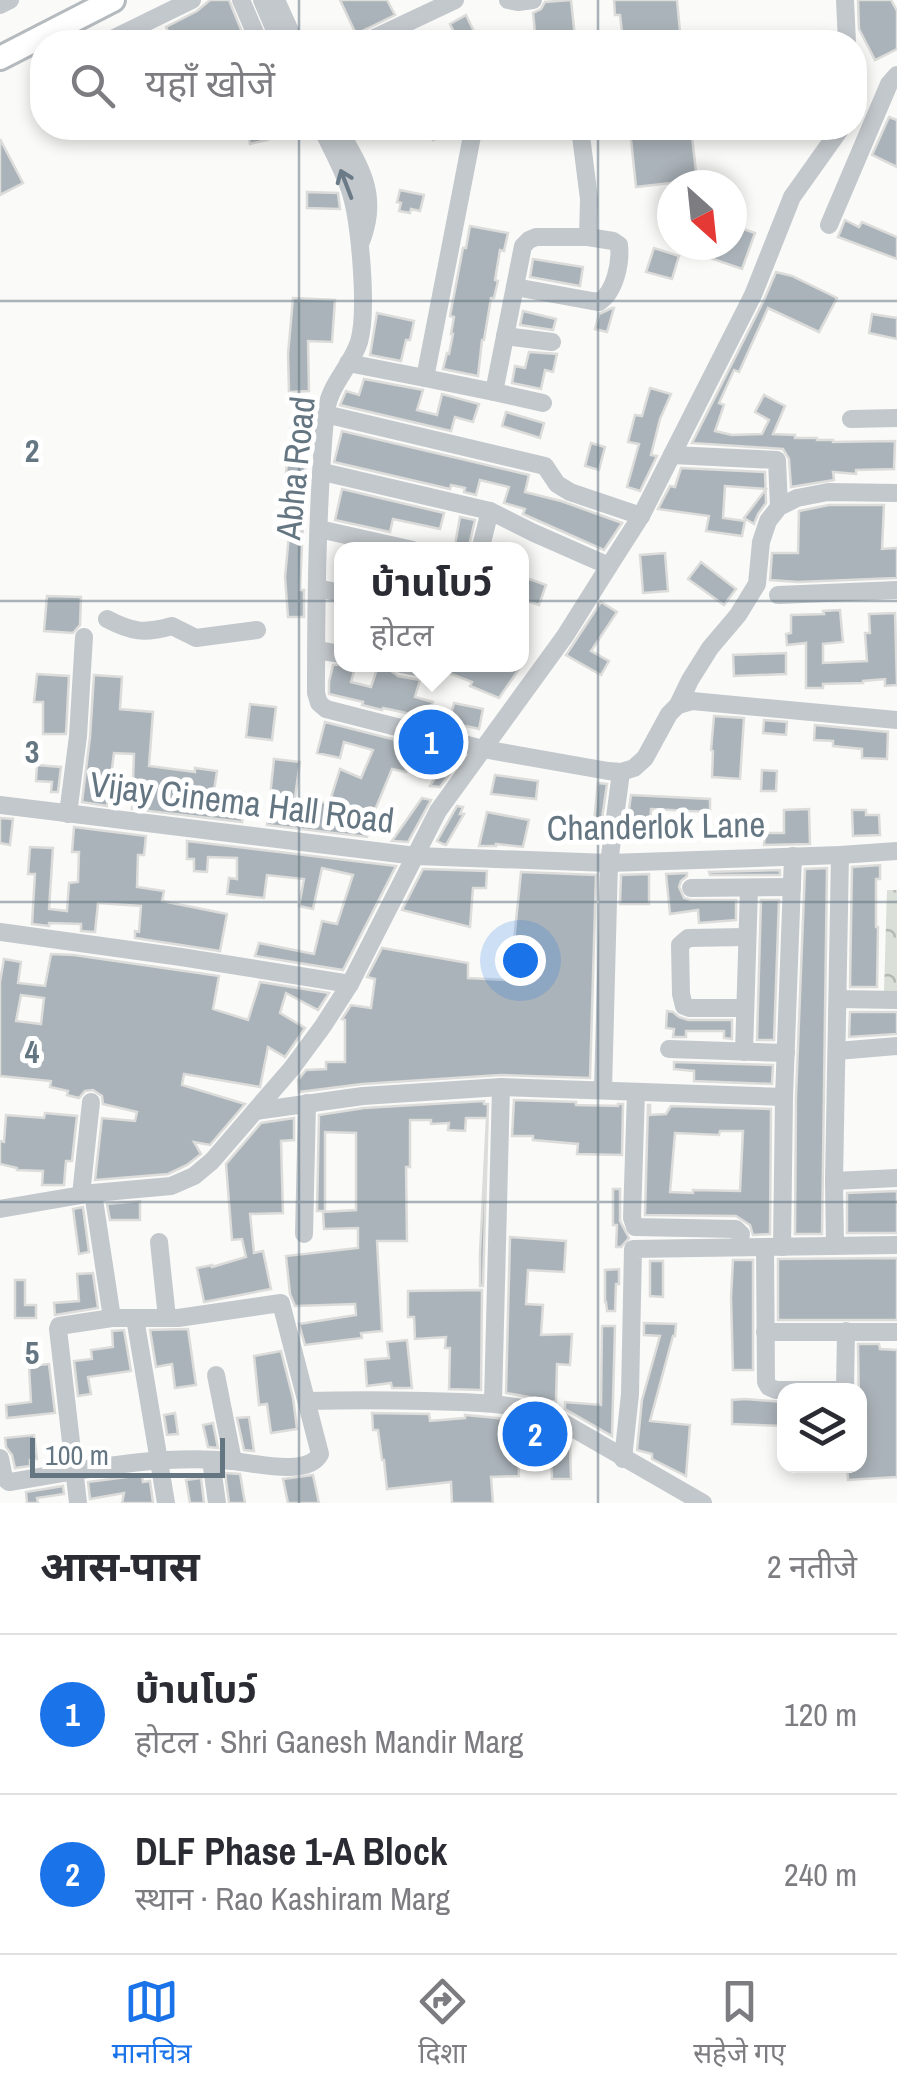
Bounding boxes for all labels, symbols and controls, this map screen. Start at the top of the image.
search box [30,30,867,140]
icon: search [65,58,120,113]
text: यहाँ खोजें [145,58,275,109]
one-way arrow [336,170,354,201]
north arrow [657,170,747,260]
street label: Abha Road [264,394,326,543]
text: 2 [25,429,39,472]
popup [334,542,529,672]
text: บ้านโบว์ [371,557,492,608]
text: होटल [371,613,434,656]
pin: 1 [398,704,464,780]
text: 3 [25,730,39,773]
street label: Vijay Cinema Hall Road [87,760,397,844]
street label: Chanderlok Lane [546,801,766,851]
your location [495,935,546,986]
text: 4 [25,1030,40,1073]
text: 5 [25,1331,39,1374]
map controls [777,1383,867,1473]
button: layers [777,1383,867,1473]
pin: 2 [502,1396,568,1472]
scale bar [30,1433,225,1478]
text: 100 m [45,1436,109,1474]
text: आस-पास [40,1538,200,1594]
text: 2 नतीजे [767,1545,857,1588]
text: บ้านโบว์ [135,1664,257,1715]
text: 1 [65,1693,80,1736]
text: 120 m [784,1693,857,1736]
text: होटल · Shri Ganesh Mandir Marg [135,1720,523,1763]
text: DLF Phase 1-A Block [135,1826,447,1877]
text: 2 [65,1853,80,1896]
text: 240 m [784,1853,857,1896]
text: स्थान · Rao Kashiram Marg [135,1877,450,1920]
tab: मानचित्र [112,1974,192,2074]
tab: दिशा [415,1974,470,2074]
tab: सहेजे गए [693,1974,785,2074]

